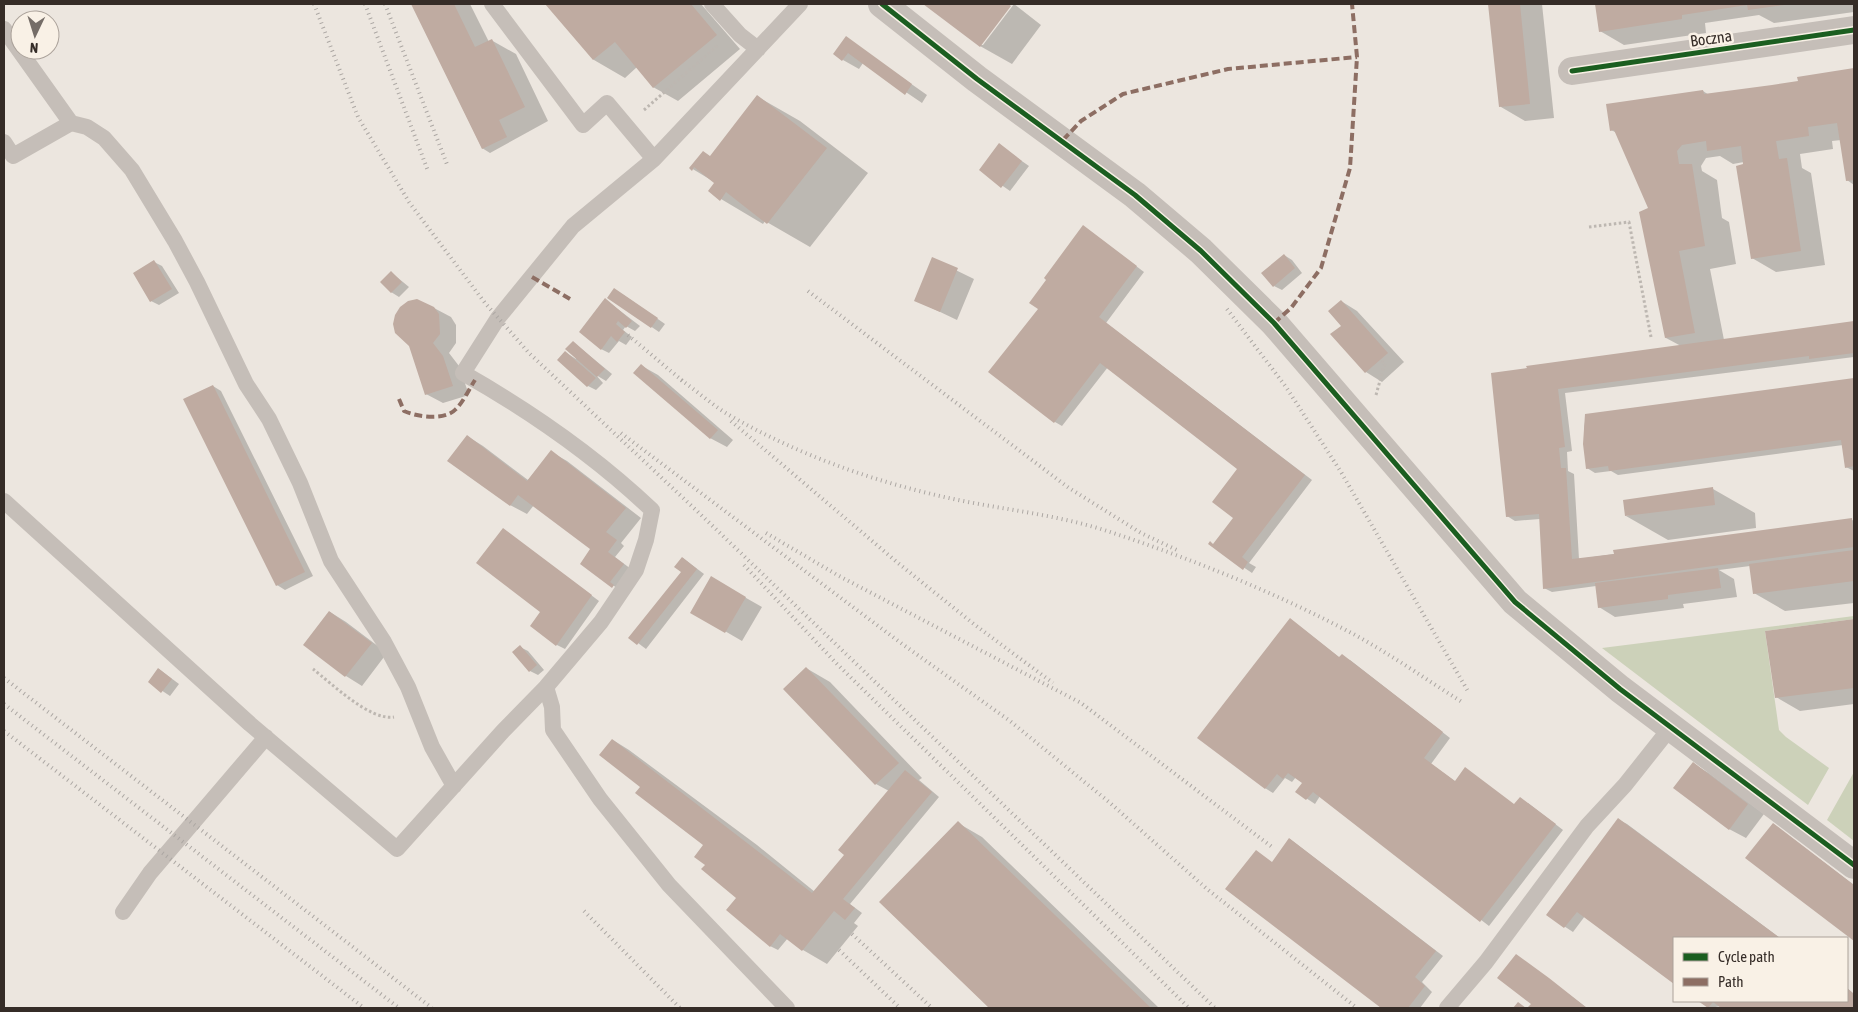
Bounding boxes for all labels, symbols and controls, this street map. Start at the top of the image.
north arrow [10,10,60,60]
street label: Boczna [1689,26,1733,50]
text: N [29,40,39,56]
legend [1673,937,1848,1002]
text: Cycle path [1718,948,1775,965]
text: Path [1718,973,1744,990]

